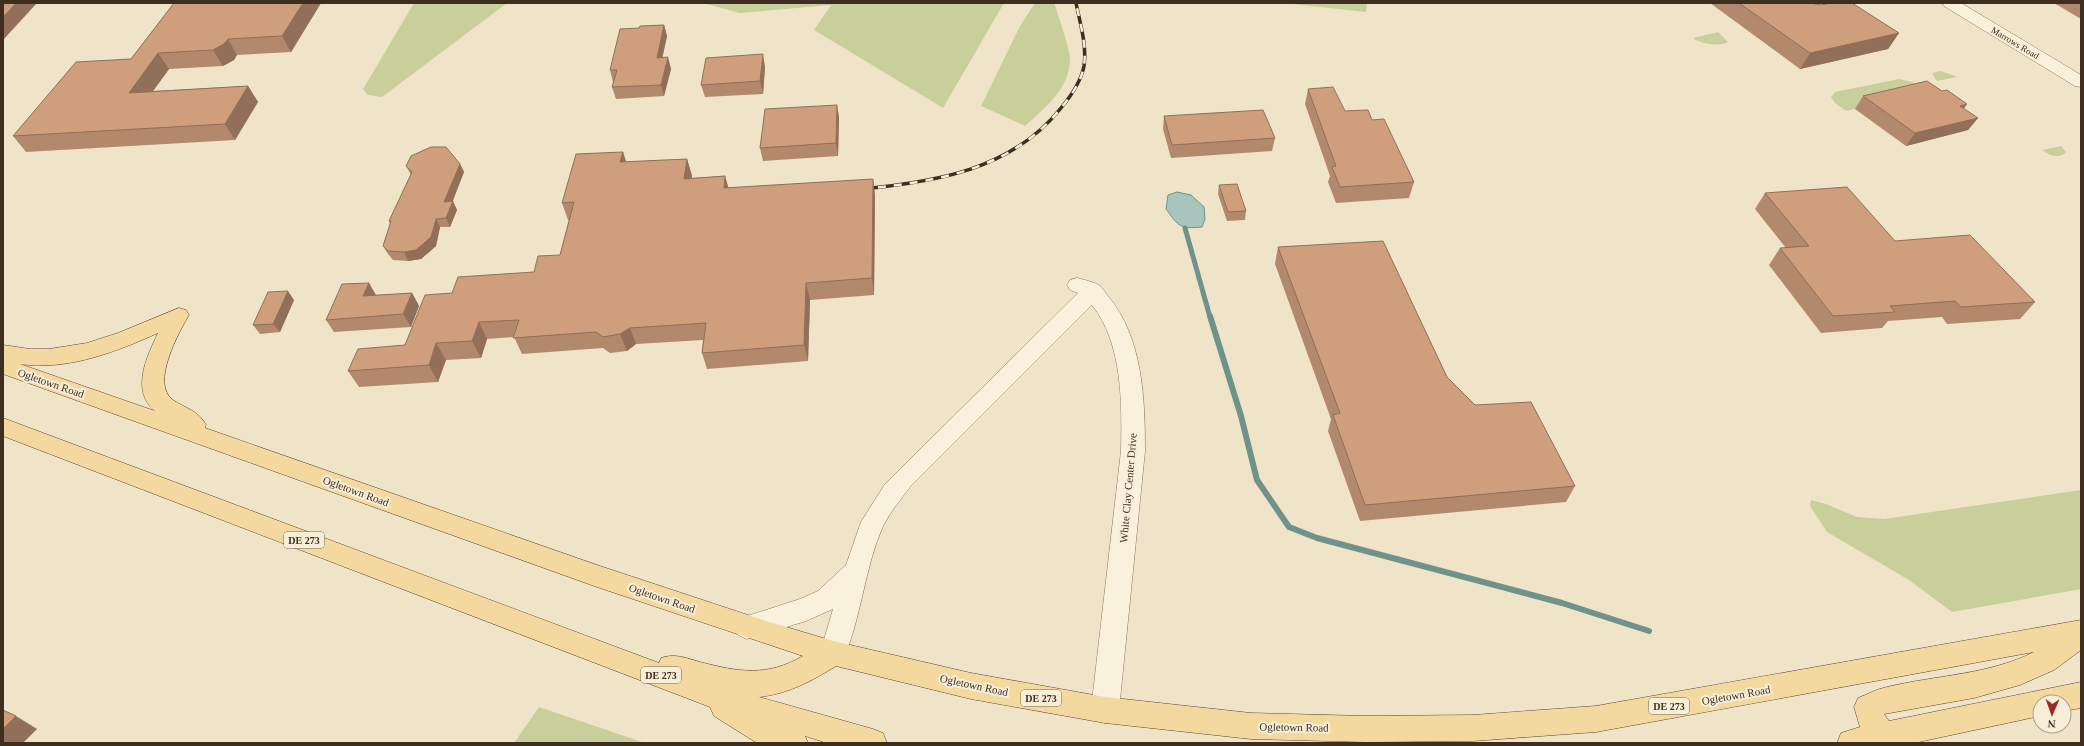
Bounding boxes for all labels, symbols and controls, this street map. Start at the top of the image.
street label: Marrows Road [1989,25,2041,61]
street label: Ogletown Road [16,366,86,400]
street label: White Clay Center Drive [1117,432,1139,543]
street label: Ogletown Road [321,474,391,509]
road number: DE 273 [284,532,324,548]
street label: Ogletown Road [627,581,697,615]
road number: DE 273 [641,667,681,683]
street label: Ogletown Road [939,672,1010,698]
street label: Ogletown Road [1701,683,1772,707]
road number: DE 273 [1021,690,1061,706]
north arrow [2032,694,2072,734]
road number: DE 273 [1649,698,1689,714]
text: N [2047,718,2056,730]
street label: Ogletown Road [1259,720,1329,734]

